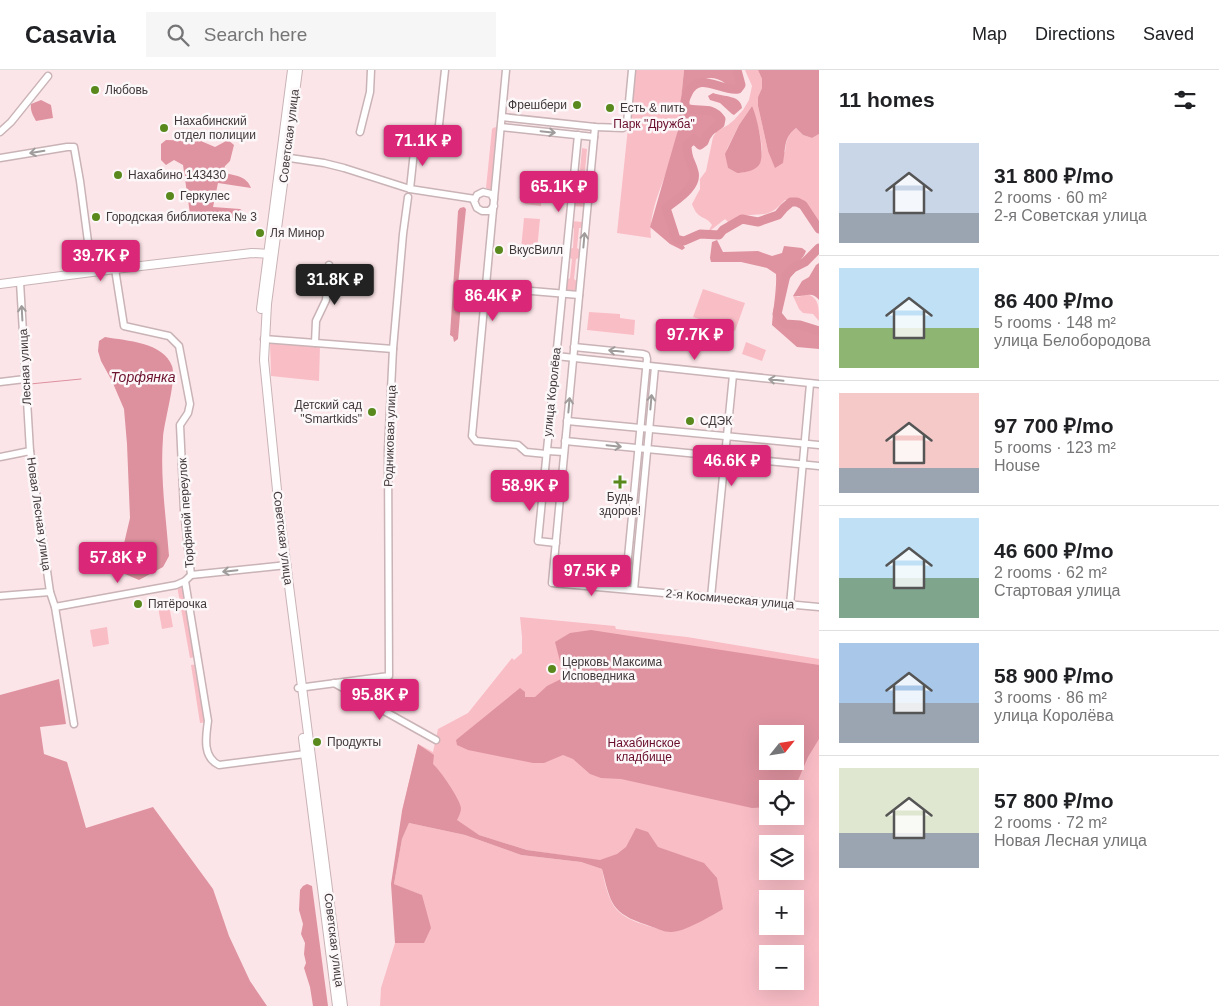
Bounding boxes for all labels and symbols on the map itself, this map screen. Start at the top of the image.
place label: Любовь [105,83,148,97]
marker: Любовь [89,84,101,96]
street label: Советская улица [276,88,302,184]
place label: Фрешбери [508,98,567,112]
marker: Фрешбери [571,99,583,111]
place label: Есть & пить [620,101,685,115]
marker: Есть & пить [604,102,616,114]
place label: Нахабинский отдел полиции [174,114,256,142]
park label: Парк "Дружба" [613,117,695,131]
marker: Нахабинский отдел полиции [158,122,170,134]
pin: 71.1K ₽ [377,124,469,167]
one-way arrow [539,127,555,137]
one-way arrow [29,147,45,157]
place label: Нахабино 143430 [128,168,226,182]
marker: Нахабино 143430 [112,169,124,181]
pin: 65.1K ₽ [513,170,605,213]
place label: Геркулес [180,189,230,203]
marker: Геркулес [164,190,176,202]
place label: Городская библиотека № 3 [106,210,257,224]
marker: Городская библиотека № 3 [90,211,102,223]
place label: Ля Минор [270,226,325,240]
marker: Ля Минор [254,227,266,239]
one-way arrow [580,232,589,248]
pin: 39.7K ₽ [55,240,147,282]
place label: ВкусВилл [509,243,563,257]
marker: ВкусВилл [493,244,505,256]
pin: 31.8K ₽ [289,264,381,306]
pin: 86.4K ₽ [447,280,539,322]
one-way arrow [17,305,26,321]
pin: 97.7K ₽ [649,318,741,361]
street label: Лесная улица [16,328,34,406]
street label: улица Королёва [540,346,564,437]
one-way arrow [608,346,624,356]
water label: Торфянка [111,369,176,385]
one-way arrow [768,375,784,385]
street label: Родниковая улица [381,384,399,487]
one-way arrow [647,395,656,411]
one-way arrow [564,397,574,413]
place label: Детский сад "Smartkids" [295,398,362,426]
marker: Детский сад "Smartkids" [366,406,378,418]
place label: СДЭК [700,414,732,428]
marker: СДЭК [684,415,696,427]
one-way arrow [606,441,622,451]
pin: 46.6K ₽ [686,444,778,487]
street label: Новая Лесная улица [24,456,54,572]
street label: Торфяной переулок [175,457,197,569]
pin: 58.9K ₽ [484,470,576,512]
marker: Будь здоров! [614,476,626,488]
street label: Советская улица [270,490,296,586]
place label: Будь здоров! [599,490,641,518]
pin: 57.8K ₽ [72,542,164,584]
pin: 97.5K ₽ [546,554,638,597]
one-way arrow [223,566,239,576]
street label: 2-я Космическая улица [665,586,795,612]
place label: Пятёрочка [148,597,207,611]
marker: Пятёрочка [132,598,144,610]
place label: Церковь Максима Исповедника [562,655,662,683]
marker: Церковь Максима Исповедника [546,663,558,675]
pin: 95.8K ₽ [334,678,426,721]
north arrow [759,725,804,770]
place label: Продукты [327,735,381,749]
marker: Продукты [311,736,323,748]
park label: Нахабинское кладбище [608,736,681,764]
street label: Советская улица [321,892,347,988]

